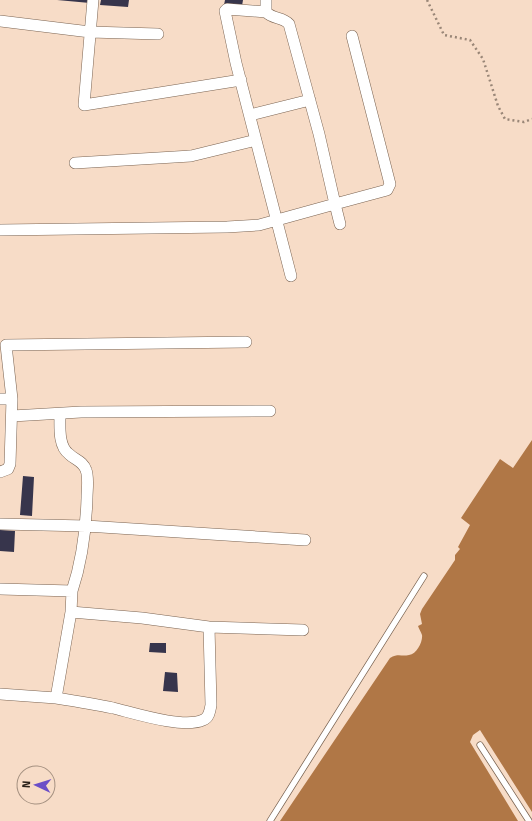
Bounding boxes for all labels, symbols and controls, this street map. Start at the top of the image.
north arrow [16,765,56,805]
text: N [20,780,33,788]

